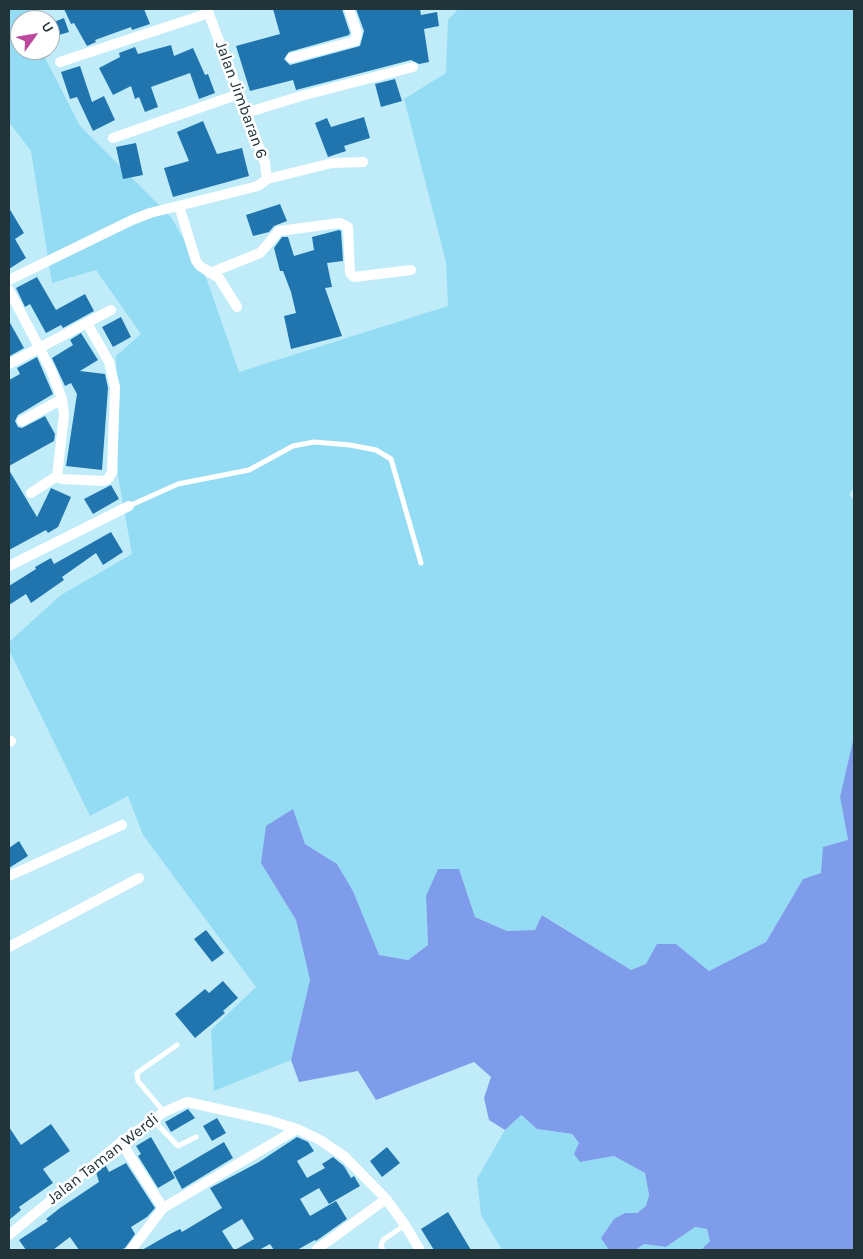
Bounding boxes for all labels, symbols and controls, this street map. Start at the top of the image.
north arrow [10,10,60,60]
text: U [38,19,57,36]
street label: Jalan Jimbaran 6 [211,39,271,161]
street label: Jalan Taman Werdi [43,1109,163,1209]

